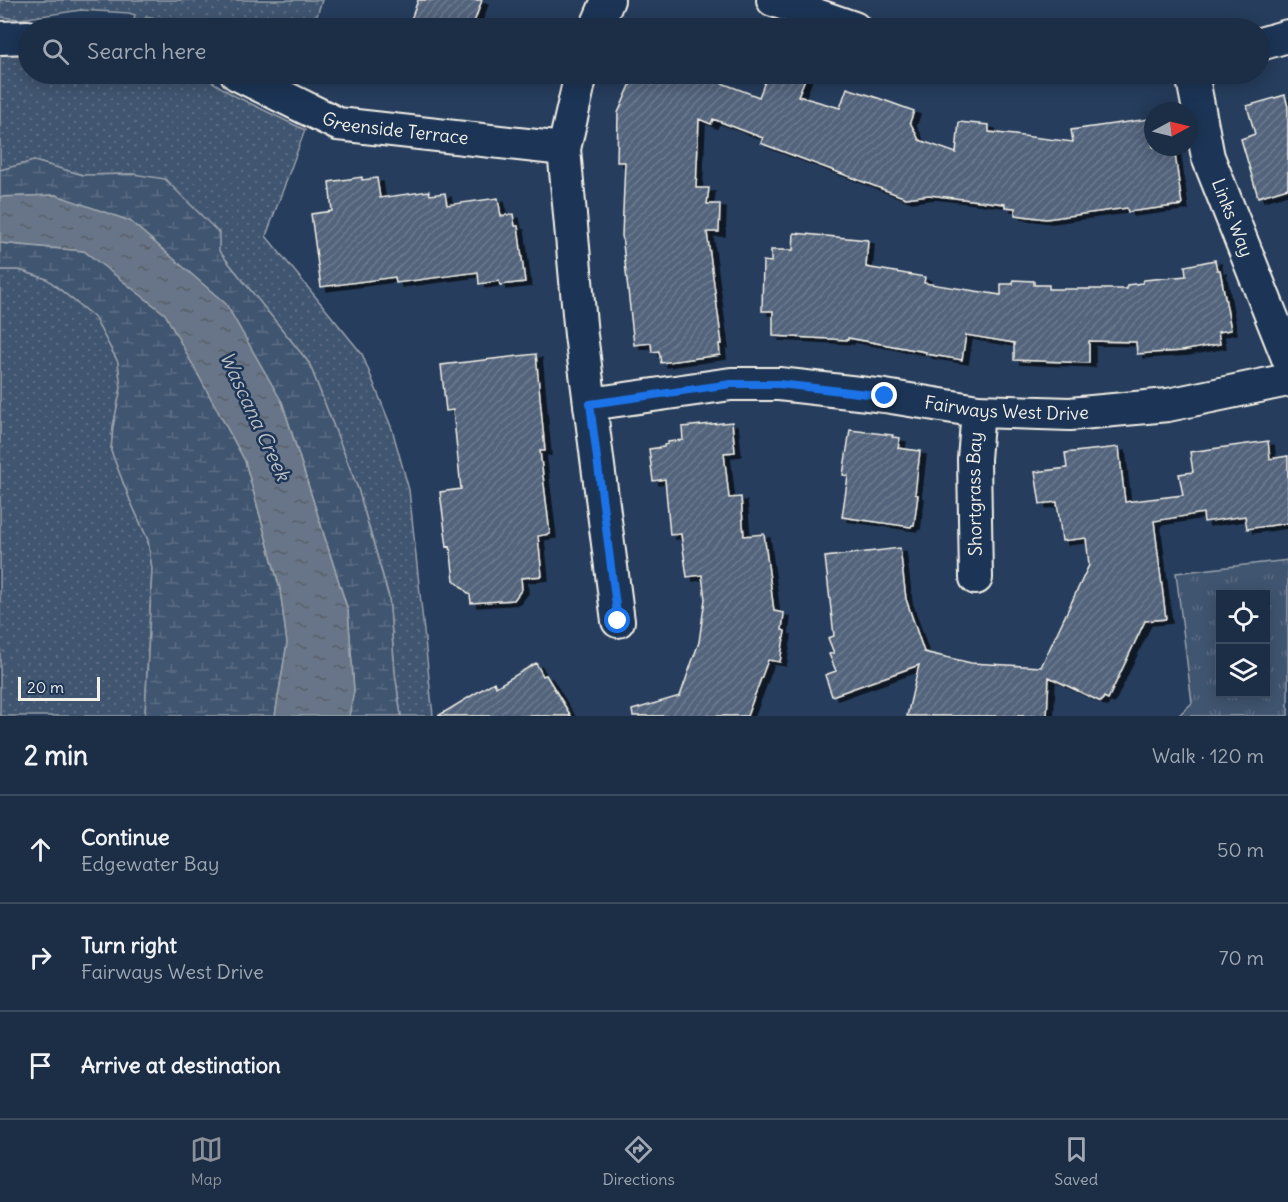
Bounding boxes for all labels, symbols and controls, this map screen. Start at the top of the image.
search box [18,18,1270,84]
icon: search [39,35,72,68]
text: Search here [87,37,206,65]
north arrow [1144,102,1198,156]
street label: Greenside Terrace [318,106,470,149]
street label: Links Way [1207,175,1259,260]
water label: Wascana Creek [215,347,297,486]
route end [871,382,897,408]
street label: Fairways West Drive [923,391,1090,425]
street label: Shortgrass Bay [962,431,987,556]
map controls [1216,590,1270,698]
button: locate [1216,590,1270,644]
route start [604,607,630,633]
button: layers [1216,644,1270,698]
scale bar [18,674,100,702]
text: 20 m [27,677,64,697]
text: 2 min [24,739,88,772]
text: Walk · 120 m [1152,743,1264,768]
text: Continue [81,823,170,851]
icon: ahead [24,833,57,866]
text: 50 m [1217,837,1264,862]
text: Edgewater Bay [81,851,219,876]
text: Turn right [81,931,177,959]
icon: right [24,941,57,974]
text: 70 m [1219,945,1264,970]
text: Fairways West Drive [81,959,264,984]
icon: arrive [24,1049,57,1082]
text: Arrive at destination [81,1051,281,1079]
tab: Map [190,1133,223,1189]
tab: Directions [602,1133,675,1189]
tab: Saved [1054,1133,1098,1189]

